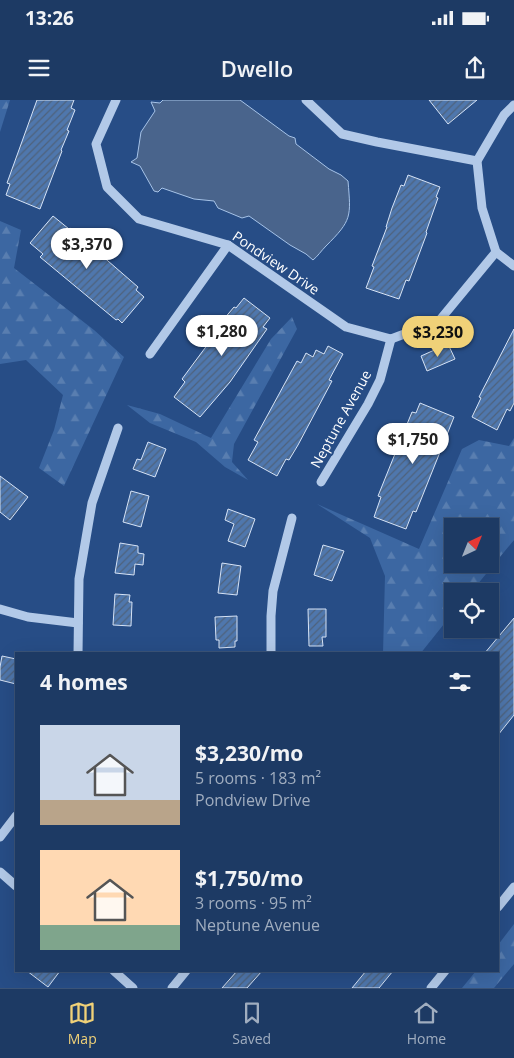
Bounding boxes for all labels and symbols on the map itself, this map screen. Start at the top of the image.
street label: Pondview Drive [229,226,324,299]
pin: $3,370 [46,228,128,270]
pin: $1,280 [181,314,263,357]
pin: $3,230 [397,316,479,358]
street label: Neptune Avenue [306,366,375,471]
pin: $1,750 [372,422,454,465]
north arrow [444,518,499,572]

